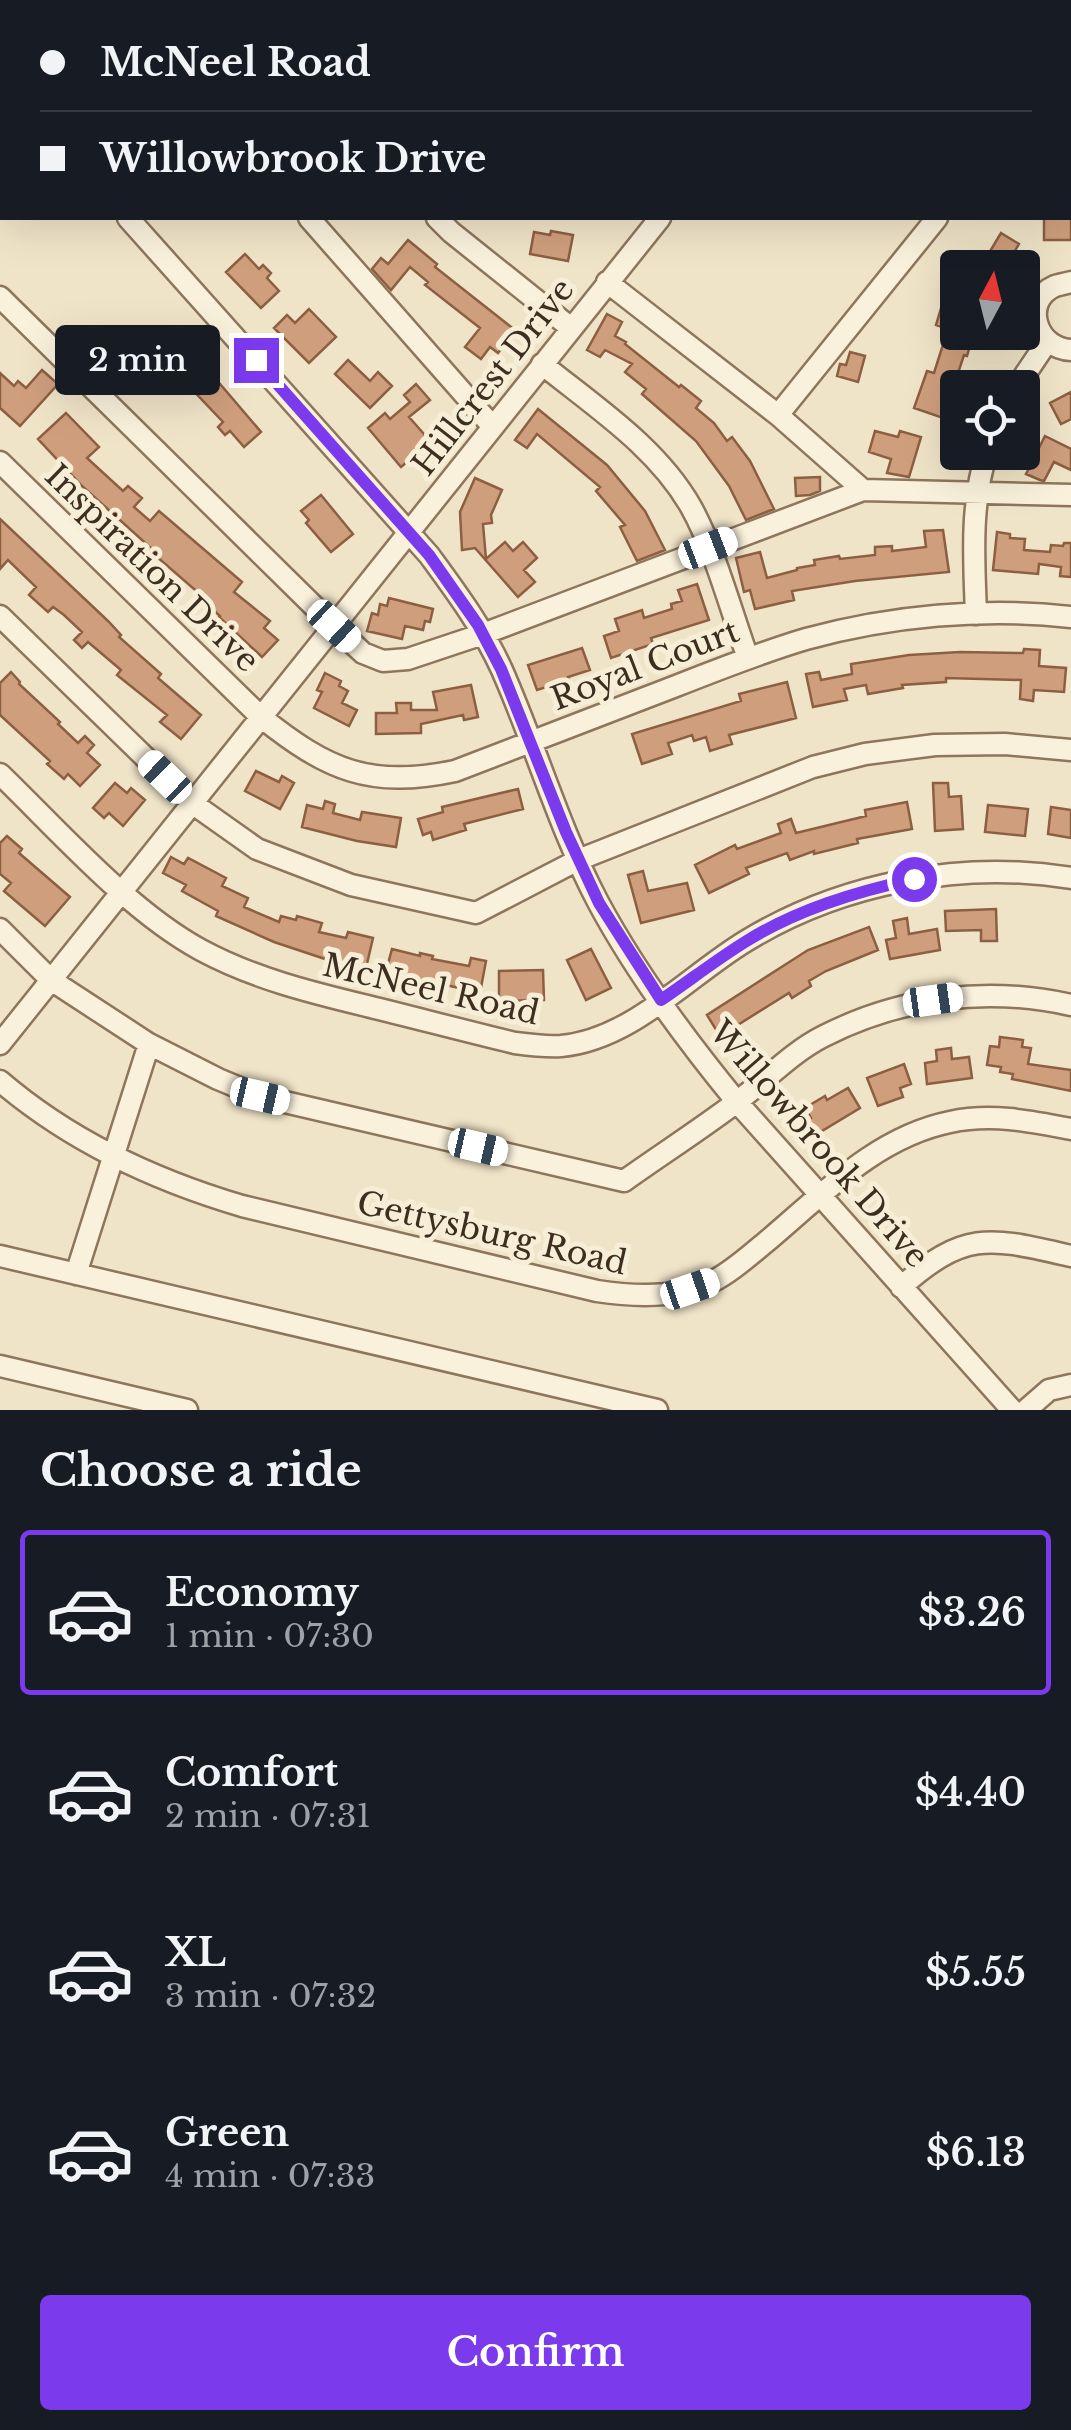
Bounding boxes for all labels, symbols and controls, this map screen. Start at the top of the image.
text: McNeel Road [100,39,371,86]
text: Willowbrook Drive [100,135,487,182]
north arrow [940,250,1040,350]
map controls [940,250,1040,470]
street label: Hillcrest Drive [404,271,582,483]
callout: 2 min [56,325,221,395]
route end [234,338,279,383]
text: 2 min [88,340,187,380]
button: locate [940,370,1040,470]
street label: Inspiration Drive [37,456,267,680]
car [675,523,741,573]
car [302,595,366,657]
street label: Royal Court [545,611,745,719]
car [133,745,197,809]
route start [892,857,937,902]
street label: McNeel Road [319,945,543,1033]
car [901,981,965,1019]
street label: Willowbrook Drive [700,1012,937,1276]
car [227,1075,293,1117]
car [445,1126,511,1168]
street label: Gettysburg Road [353,1183,631,1283]
car [657,1265,723,1313]
text: Choose a ride [40,1442,362,1498]
icon: car [45,1568,135,1658]
text: Economy [165,1569,359,1616]
text: $3.26 [918,1589,1026,1636]
text: 1 min · 07:30 [165,1616,374,1656]
icon: car [45,1748,135,1838]
text: Comfort [165,1749,338,1796]
text: $4.40 [915,1769,1026,1816]
text: 2 min · 07:31 [165,1796,371,1836]
icon: car [45,1928,135,2018]
text: XL [165,1929,226,1976]
text: $5.55 [925,1949,1026,1996]
text: 3 min · 07:32 [165,1976,376,2016]
icon: car [45,2108,135,2198]
text: Green [165,2109,289,2156]
text: $6.13 [926,2129,1026,2176]
text: 4 min · 07:33 [165,2156,375,2196]
button: Confirm [40,2295,1031,2410]

